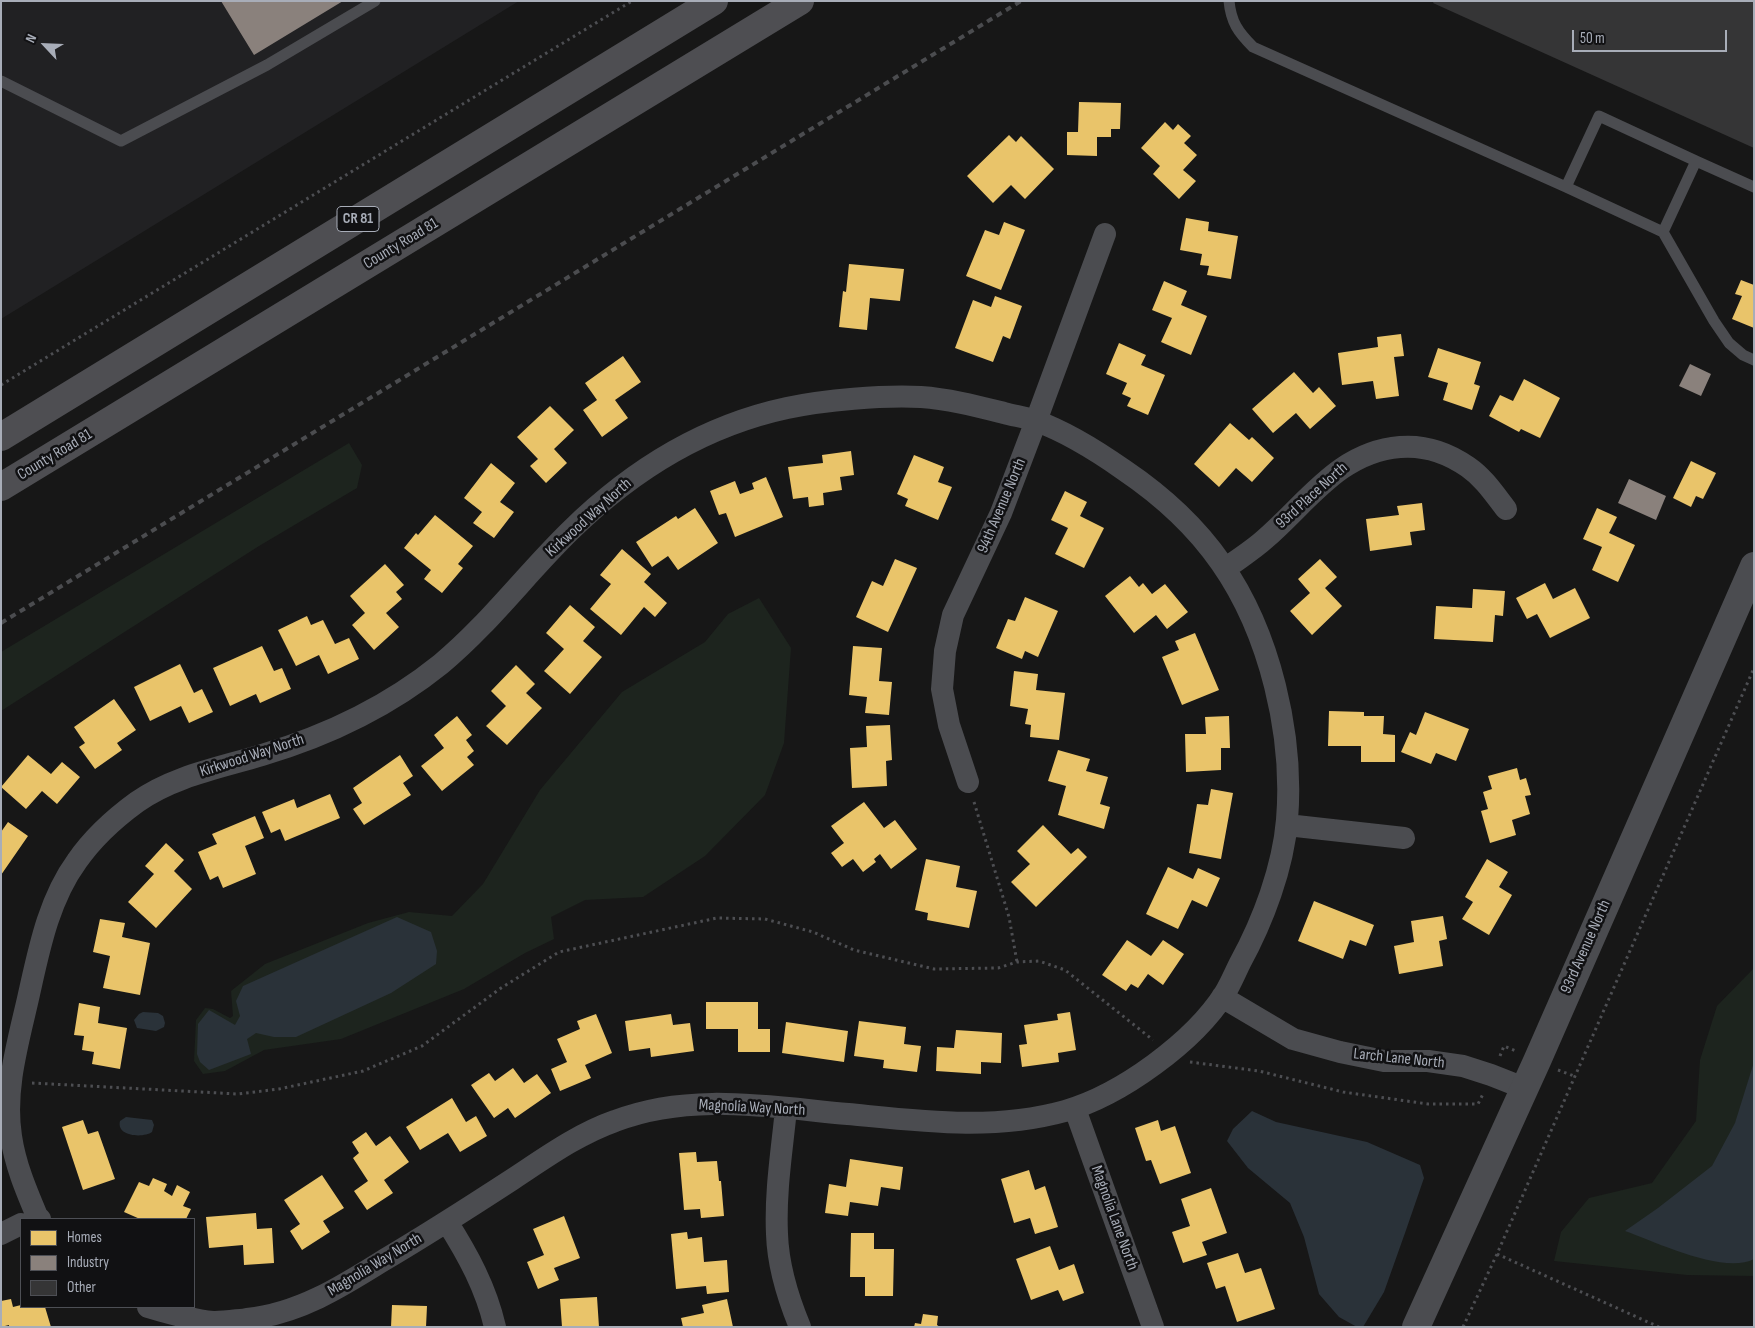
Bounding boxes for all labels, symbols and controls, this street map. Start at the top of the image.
north arrow [20,20,70,70]
scale bar [1575,20,1730,52]
text: 50 m [1580,29,1605,48]
text: N [22,31,40,45]
road number: CR 81 [337,206,379,232]
street label: County Road 81 [360,214,442,274]
street label: County Road 81 [14,425,96,485]
street label: 94th Avenue North [973,456,1031,556]
street label: 93rd Place North [1272,459,1352,533]
street label: Kirkwood Way North [542,475,636,561]
street label: Kirkwood Way North [197,730,307,782]
street label: 93rd Avenue North [1557,897,1615,997]
street label: Larch Lane North [1353,1045,1445,1073]
street label: Magnolia Way North [698,1096,806,1120]
street label: Magnolia Lane North [1086,1163,1142,1273]
legend [20,1218,195,1308]
text: Homes [67,1228,102,1247]
street label: Magnolia Way North [324,1229,426,1301]
text: Industry [67,1253,109,1272]
text: Other [67,1278,96,1297]

